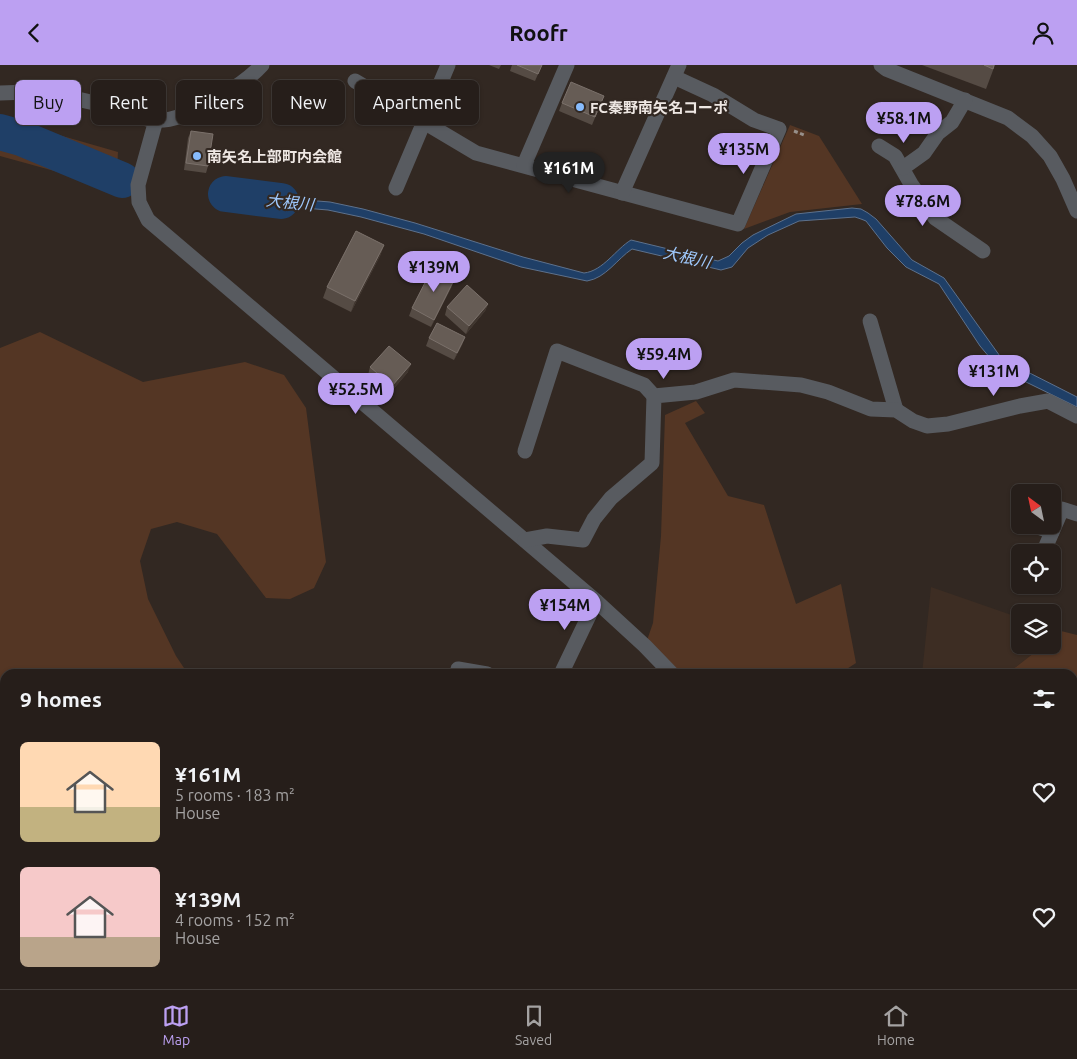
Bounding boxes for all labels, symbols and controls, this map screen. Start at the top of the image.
icon: back [20,19,48,47]
icon: person [1029,19,1057,47]
text: Roofr [509,20,568,45]
chip: Buy [15,80,81,125]
chip: Rent [91,80,166,125]
chip: Filters [176,80,262,125]
chip: New [272,80,345,125]
chip: Apartment [355,80,479,125]
place label: FC秦野南矢名コーポ [590,99,728,116]
marker: FC秦野南矢名コーポ [574,101,586,113]
pin: ¥58.1M [863,101,945,144]
text: ¥58.1M [877,109,931,127]
pin: ¥135M [709,133,779,175]
text: ¥135M [719,140,769,158]
place label: 南矢名上部町内会館 [207,148,342,165]
marker: 南矢名上部町内会館 [191,150,203,162]
pin: ¥161M [534,151,604,194]
text: ¥161M [544,159,594,177]
pin: ¥78.6M [882,185,964,227]
water label: 大根川 [265,191,317,214]
text: ¥78.6M [896,192,950,210]
water label: 大根川 [662,243,714,272]
pin: ¥139M [399,251,469,293]
text: ¥139M [409,258,459,276]
pin: ¥59.4M [623,337,705,380]
text: ¥59.4M [637,345,691,363]
pin: ¥131M [959,355,1029,397]
text: ¥131M [969,362,1019,380]
pin: ¥52.5M [315,373,397,415]
text: ¥52.5M [329,380,383,398]
north arrow [1011,484,1061,534]
map controls [1011,484,1061,654]
button: locate [1011,544,1061,594]
pin: ¥154M [530,589,600,631]
text: ¥154M [540,596,590,614]
button: layers [1011,604,1061,654]
icon: filters [1030,685,1058,713]
text: 9 homes [20,687,102,711]
icon: home [60,762,120,822]
text: ¥161M [175,762,241,786]
icon: heart [1030,778,1058,806]
text: 5 rooms · 183 m² [175,786,295,804]
text: House [175,804,220,822]
icon: home [60,887,120,947]
text: ¥139M [175,887,241,911]
icon: heart [1030,903,1058,931]
text: 4 rooms · 152 m² [175,911,295,929]
text: House [175,929,220,947]
tab: Map [162,1002,190,1048]
tab: Saved [515,1002,552,1048]
tab: Home [877,1002,915,1048]

